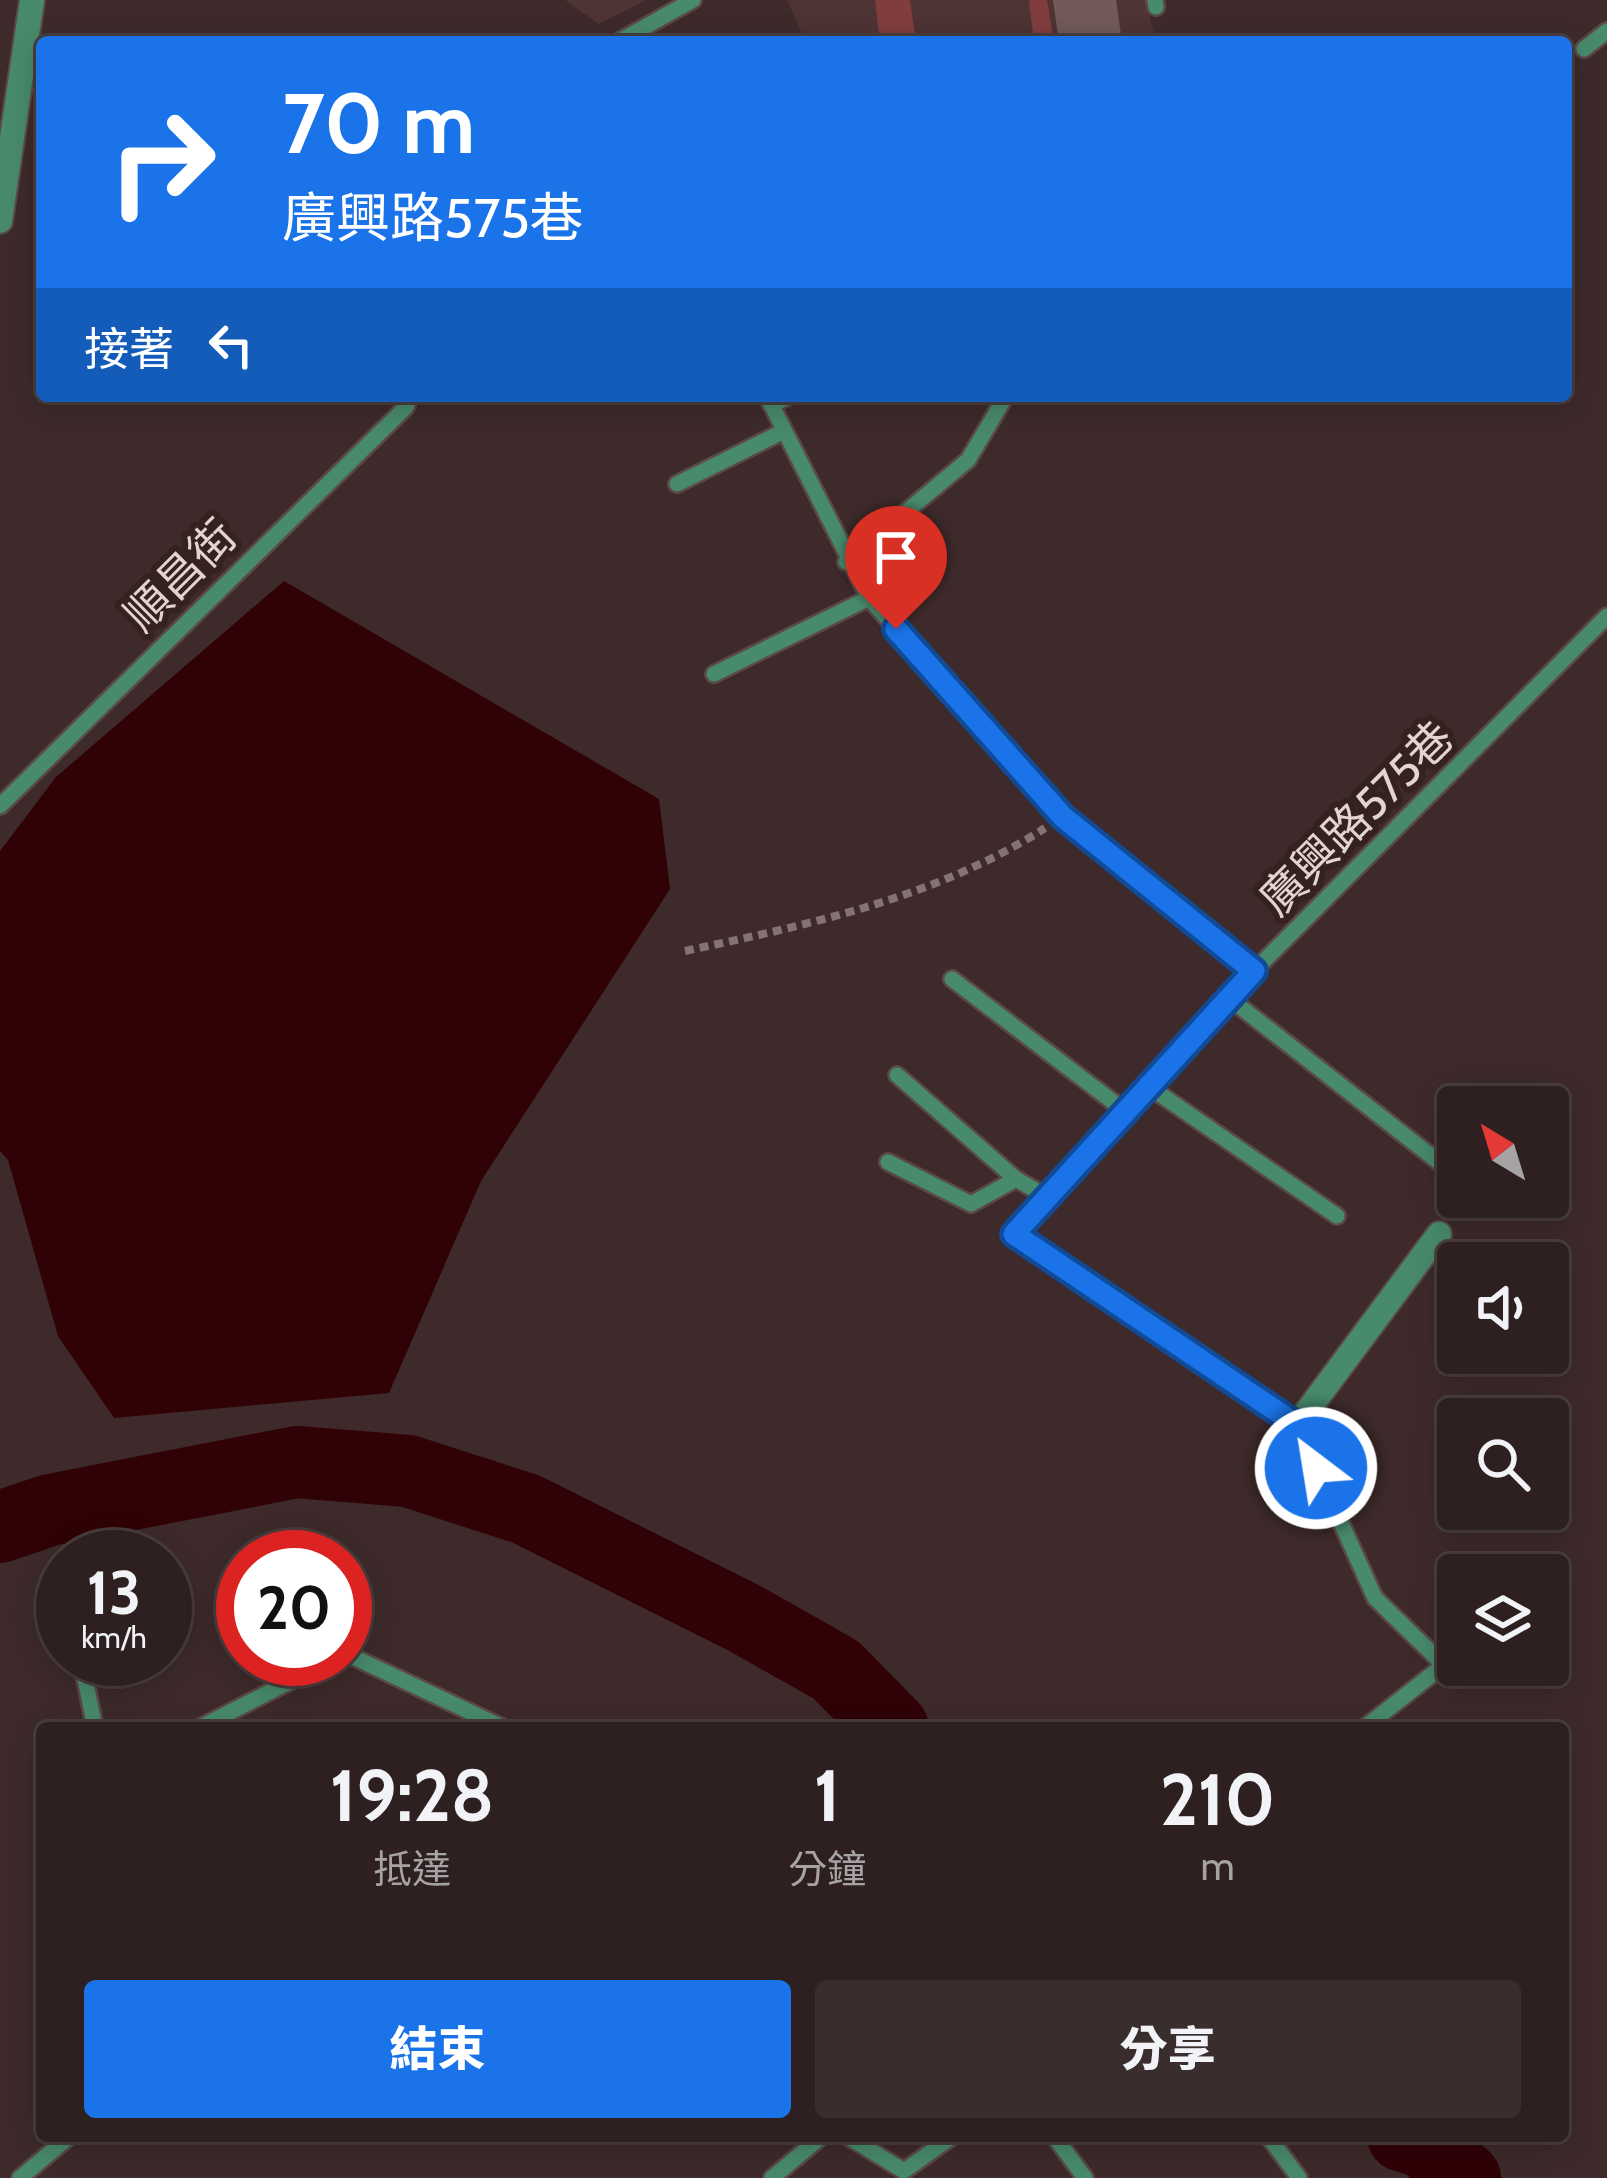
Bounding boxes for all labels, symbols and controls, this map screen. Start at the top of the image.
text: 70 m [282,72,475,174]
icon: right [84,84,240,240]
text: 廣興路575巷 [282,185,584,251]
icon: left [198,312,264,378]
text: 接著 [84,322,174,376]
pin [845,506,947,629]
street label: 順昌街 [113,508,247,642]
icon: arrive [863,524,929,590]
street label: 廣興路575巷 [1248,710,1464,926]
north arrow [1437,1086,1569,1218]
map controls [1437,1086,1569,1686]
button: sound [1437,1242,1569,1374]
button: search [1437,1398,1569,1530]
position arrow [1253,1405,1379,1531]
speed limit sign: 20 [216,1530,372,1686]
button: layers [1437,1554,1569,1686]
text: 13 [87,1556,141,1629]
text: km/h [81,1619,147,1656]
text: 19:28 [330,1752,494,1839]
text: 1 [814,1752,840,1839]
text: 210 [1160,1756,1275,1843]
text: m [1200,1842,1235,1890]
text: 抵達 [373,1845,451,1893]
text: 分鐘 [788,1845,866,1893]
button: 結束 [84,1980,791,2118]
button: 分享 [815,1980,1521,2118]

